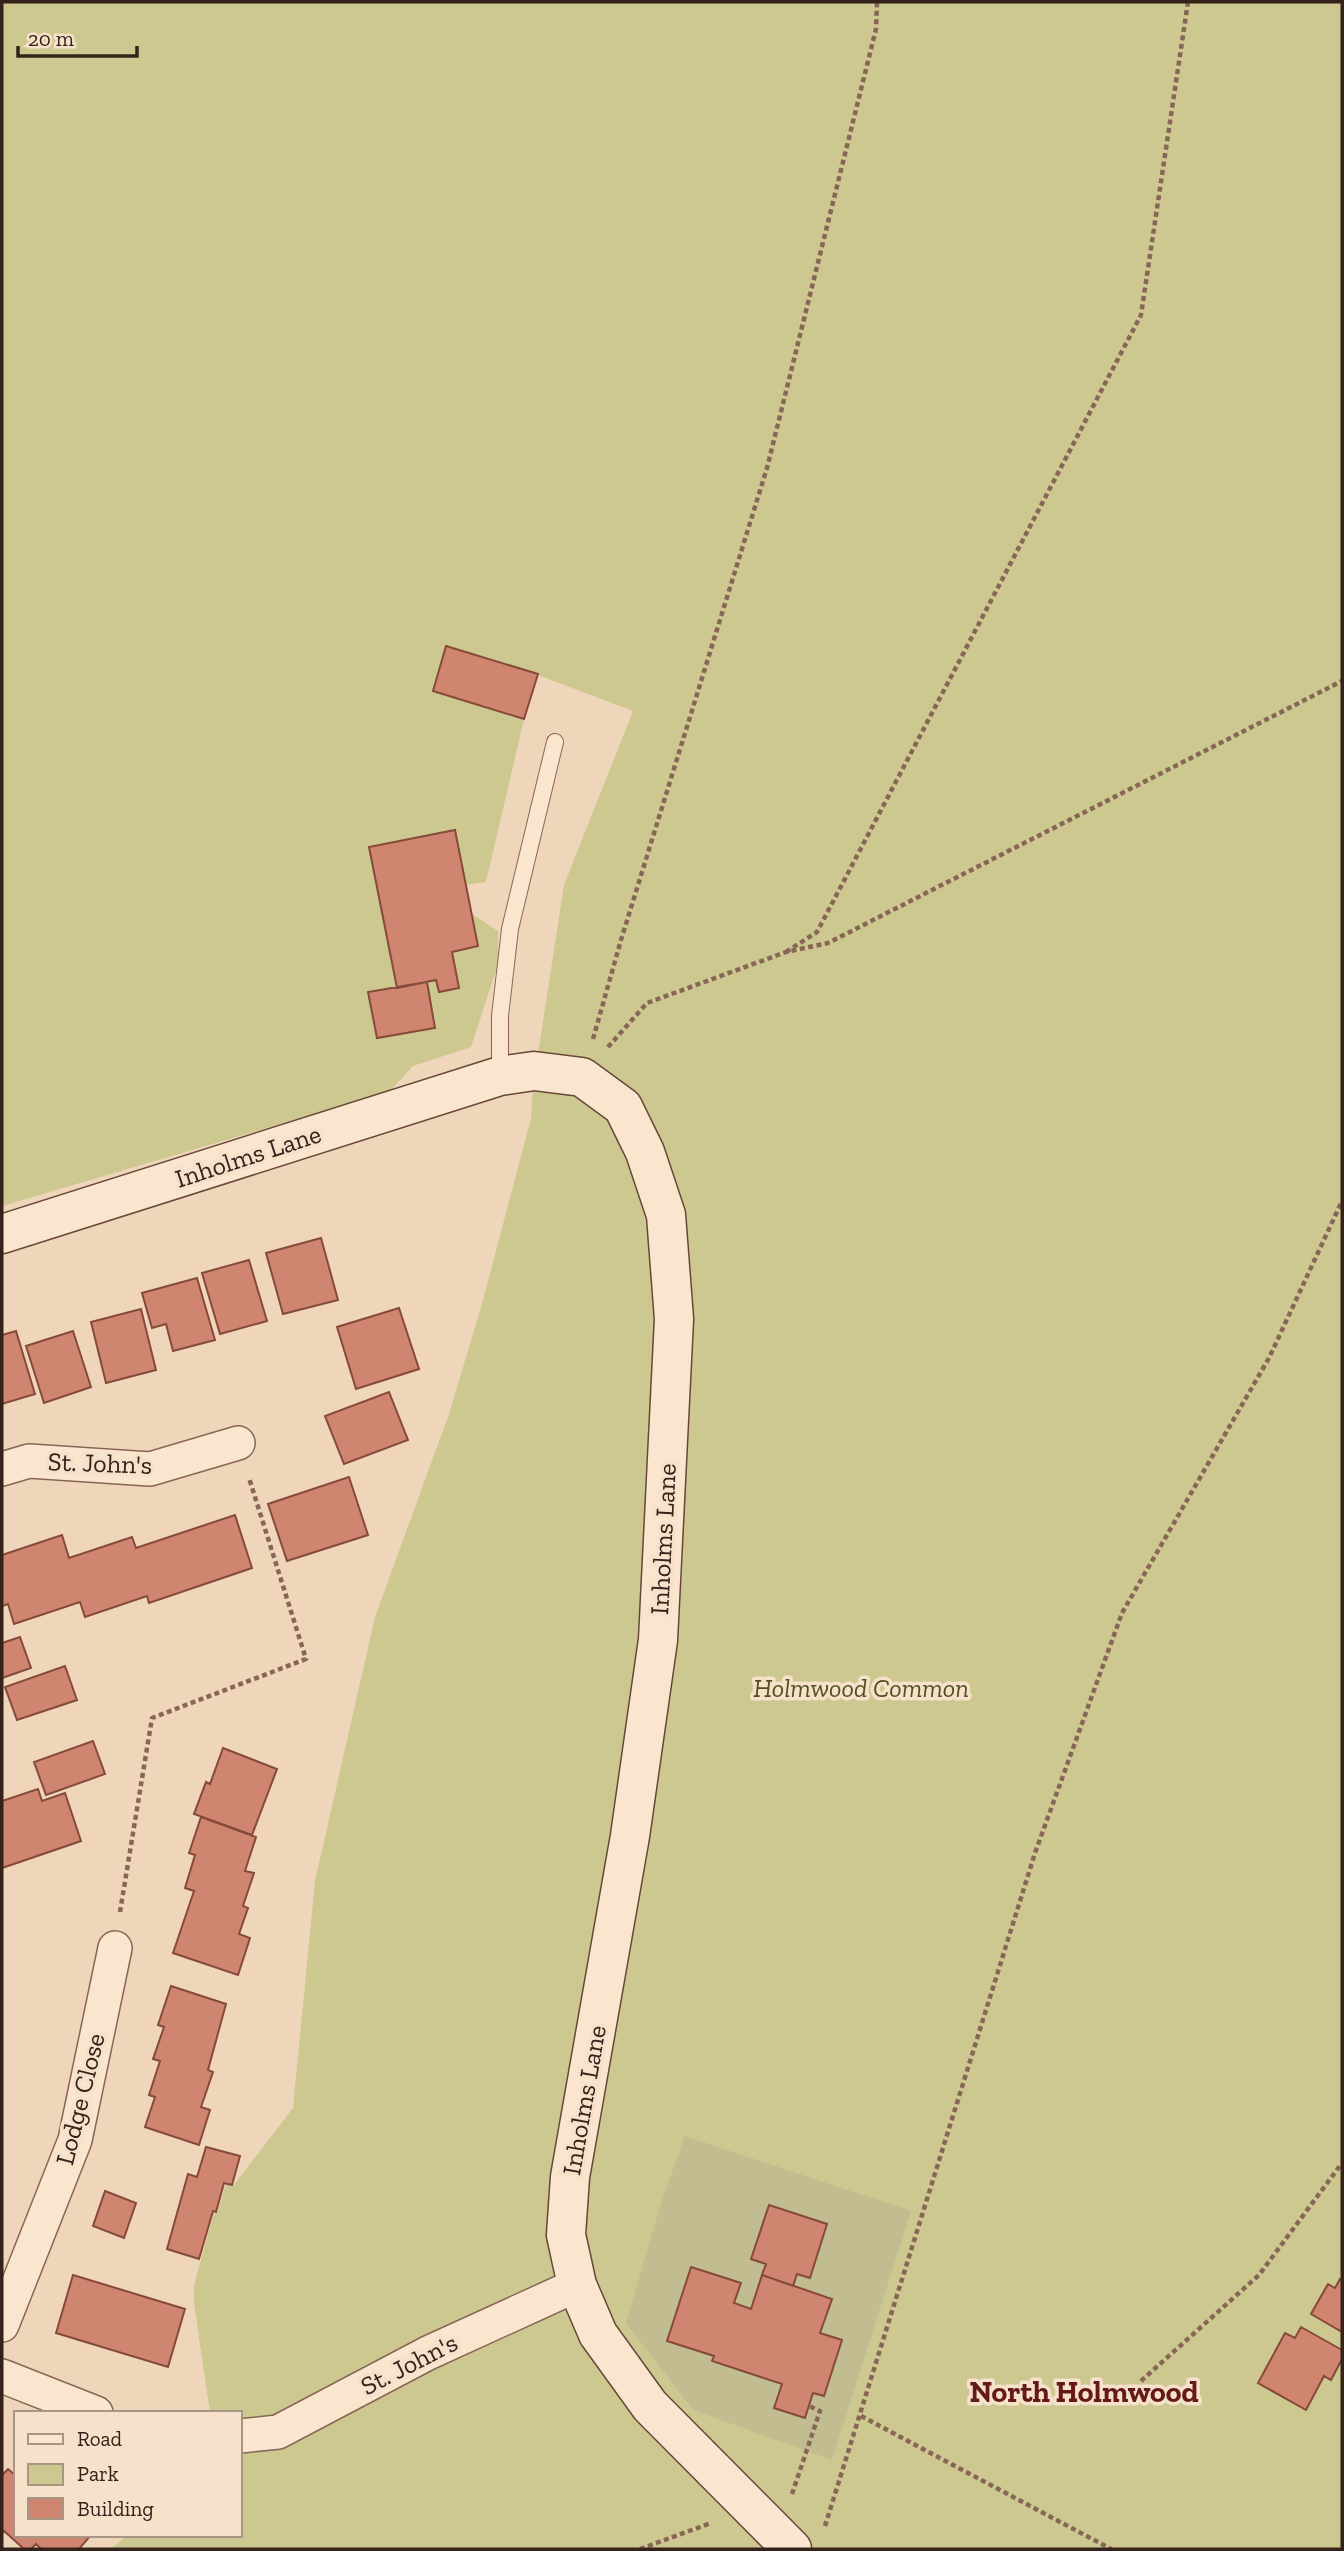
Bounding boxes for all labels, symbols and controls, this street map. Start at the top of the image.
scale bar [18,14,136,58]
text: 20 m [28,26,74,51]
street label: Inholms Lane [171,1117,325,1195]
street label: St. John's [47,1445,153,1481]
street label: Inholms Lane [643,1462,683,1616]
park label: Holmwood Common [753,1672,969,1704]
street label: Inholms Lane [555,2023,613,2177]
street label: Lodge Close [48,2030,112,2168]
street label: St. John's [355,2326,463,2402]
district label: North Holmwood [969,2374,1199,2410]
legend [14,2411,242,2537]
text: Road [77,2426,123,2451]
text: Park [77,2461,119,2486]
text: Building [77,2496,154,2521]

